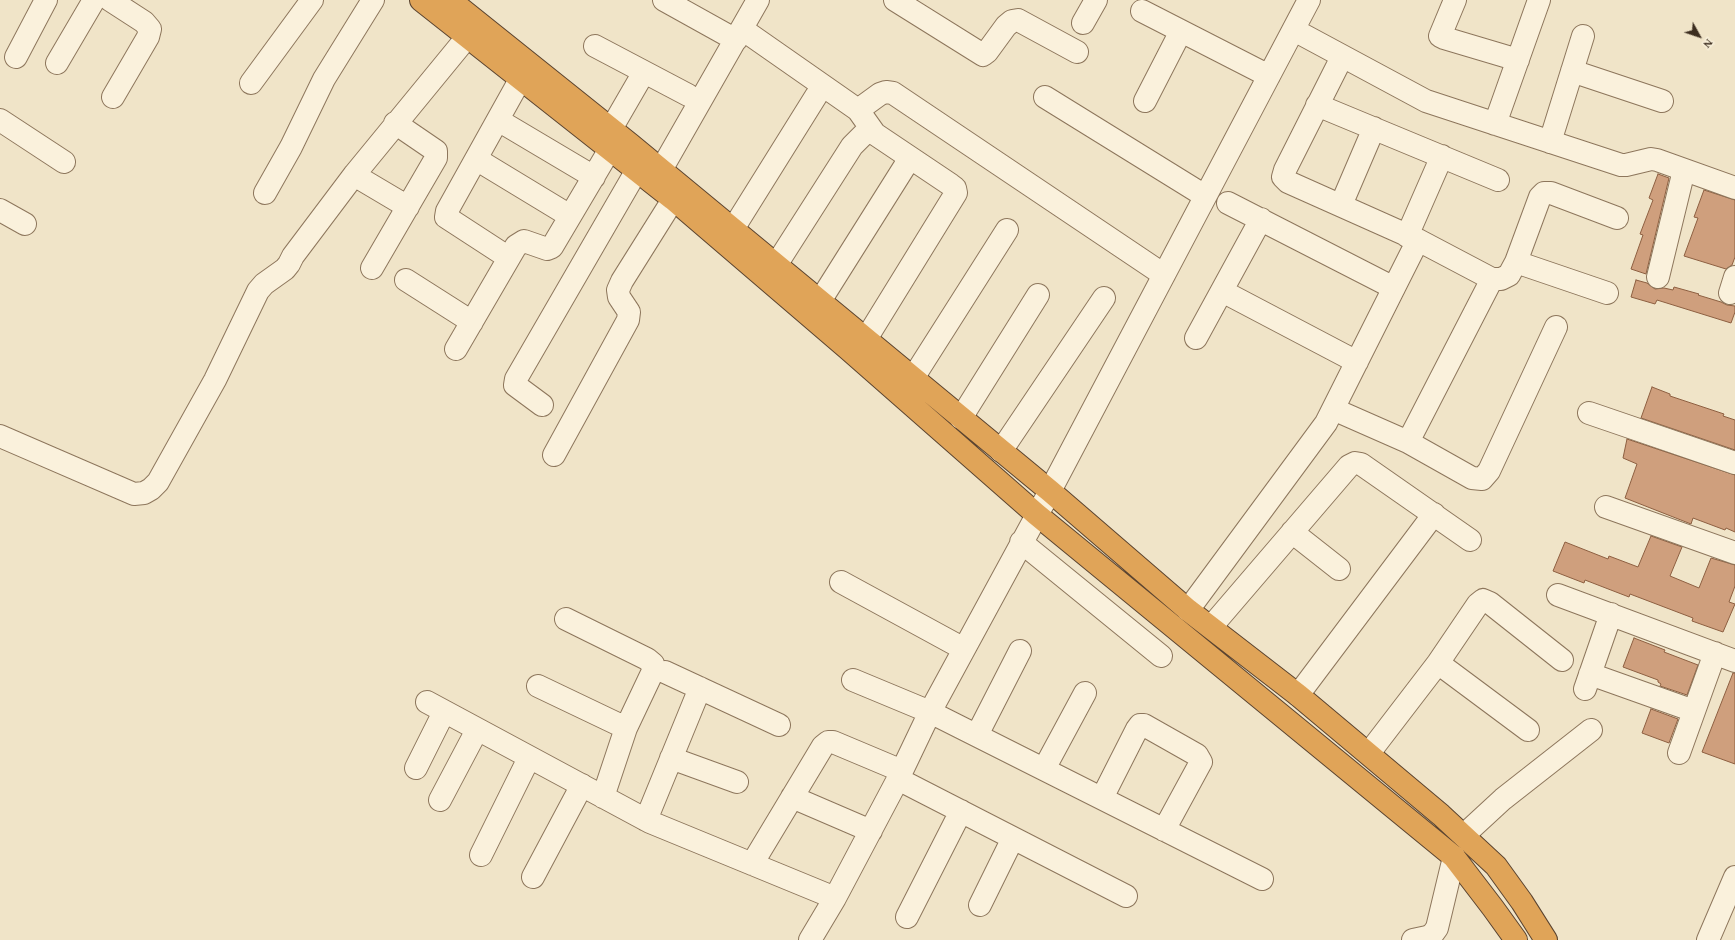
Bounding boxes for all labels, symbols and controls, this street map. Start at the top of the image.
north arrow [1679,16,1719,56]
text: N [1701,37,1715,51]

